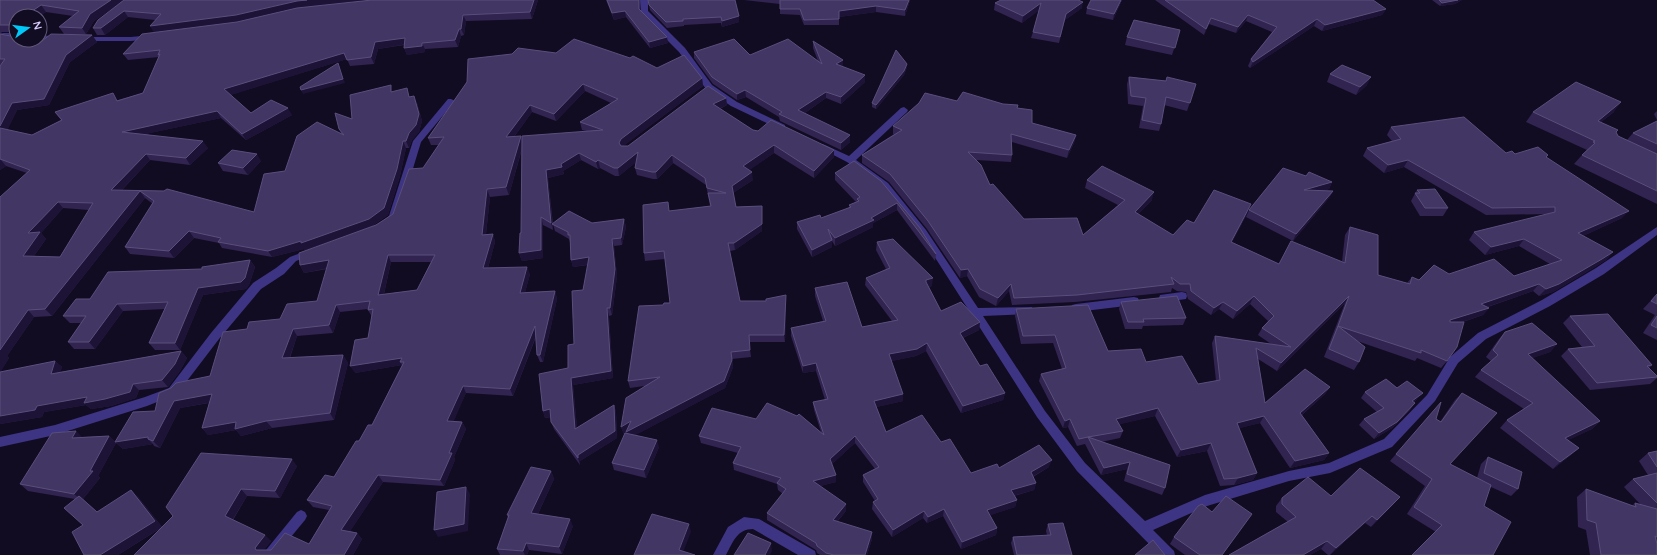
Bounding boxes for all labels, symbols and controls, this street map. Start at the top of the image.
north arrow [8,8,48,48]
text: N [30,20,45,31]

